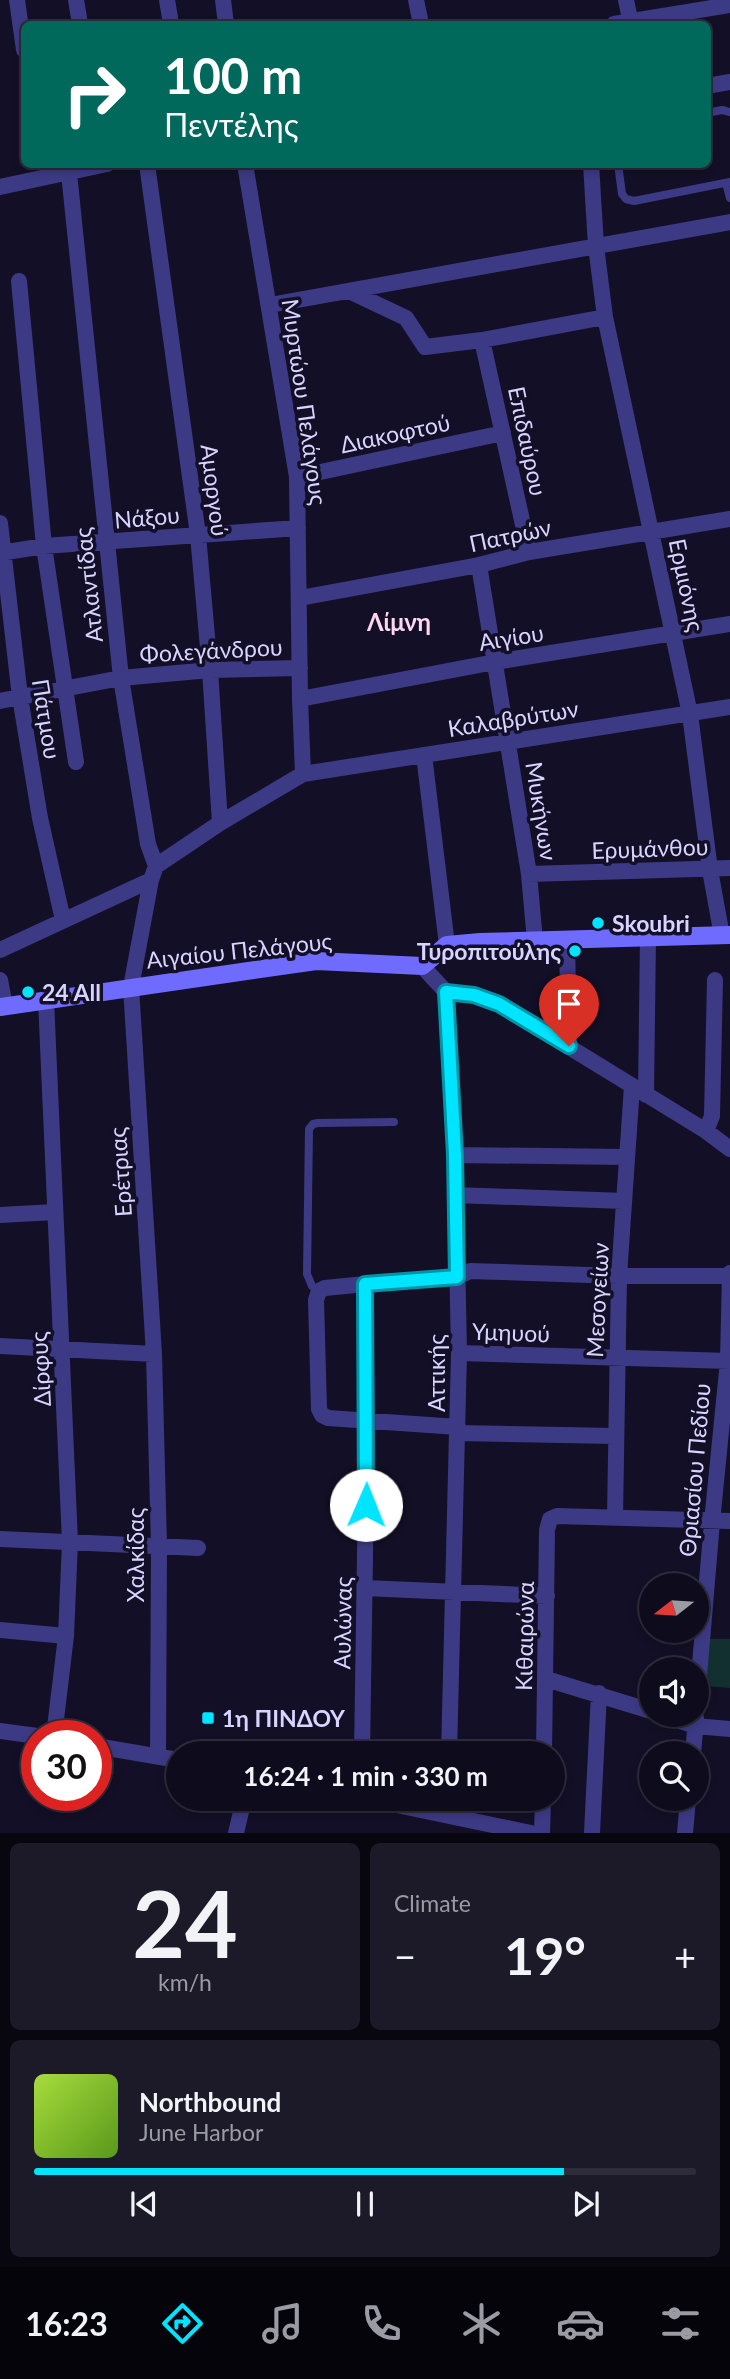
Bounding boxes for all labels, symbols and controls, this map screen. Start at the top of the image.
text: 100 m [164,46,302,104]
icon: right [49,49,140,140]
text: Πεντέλης [164,105,299,144]
street label: Μυρτώου Πελάγους [277,297,333,507]
street label: Επιδαύρου [503,384,553,498]
street label: Διακοφτού [337,408,453,458]
street label: Αμοργού [195,442,235,538]
street label: Νάξου [113,500,181,534]
street label: Πατρών [466,513,554,557]
street label: Ατλαντίδας [68,526,108,644]
street label: Ερμιόνης [664,536,711,634]
district label: Λίμνη [366,607,431,636]
street label: Αιγίου [477,618,545,656]
street label: Φολεγάνδρου [139,632,283,668]
street label: Πάτμου [27,677,67,761]
street label: Καλαβρύτων [446,694,581,742]
street label: Μυκήνων [520,760,564,863]
street label: Ερυμάνθου [591,832,709,864]
place label: Skoubri [612,909,690,937]
marker: Skoubri [590,915,606,931]
street label: Αιγαίου Πελάγους [145,926,334,974]
place label: Τυροπιτούλης [417,937,561,965]
marker: Τυροπιτούλης [567,943,583,959]
pin [539,974,599,1046]
place label: 24 All [42,978,101,1006]
marker: 24 All [20,984,36,1000]
icon: arrive [550,985,588,1023]
street label: Ερέτριας [103,1126,137,1218]
street label: Μεσογείων [580,1241,614,1358]
street label: Υμηυού [472,1317,550,1347]
street label: Δίρφυς [24,1331,56,1407]
street label: Αττικής [422,1334,450,1412]
street label: Θριασίου Πεδίου [672,1382,716,1558]
position arrow [329,1468,403,1542]
street label: Χαλκίδας [121,1507,149,1602]
north arrow [639,1573,709,1643]
map controls [639,1573,709,1811]
street label: Αυλώνας [327,1576,357,1670]
street label: Κιθαιρώνα [509,1580,539,1691]
button: sound [639,1657,709,1727]
place label: 1η ΠΙΝΔΟΥ [222,1704,346,1732]
marker: 1η ΠΙΝΔΟΥ [200,1710,216,1726]
speed limit sign: 30 [21,1720,112,1811]
button: search [639,1741,709,1811]
text: 16:24 · 1 min · 330 m [243,1760,488,1792]
text: 24 [132,1868,238,1977]
text: Climate [394,1889,471,1917]
text: 19° [504,1924,586,1986]
text: − [394,1933,416,1979]
text: + [674,1933,696,1979]
text: km/h [158,1968,212,1996]
text: Northbound [139,2086,281,2118]
text: June Harbor [139,2118,263,2146]
icon: previous [125,2185,163,2223]
icon: pause [346,2185,384,2223]
icon: next [567,2185,605,2223]
icon: directions [158,2299,207,2348]
icon: music [258,2299,307,2348]
icon: phone [357,2299,406,2348]
icon: climate [457,2299,506,2348]
icon: car [556,2299,605,2348]
icon: filters [656,2299,705,2348]
text: 16:23 [25,2304,108,2343]

